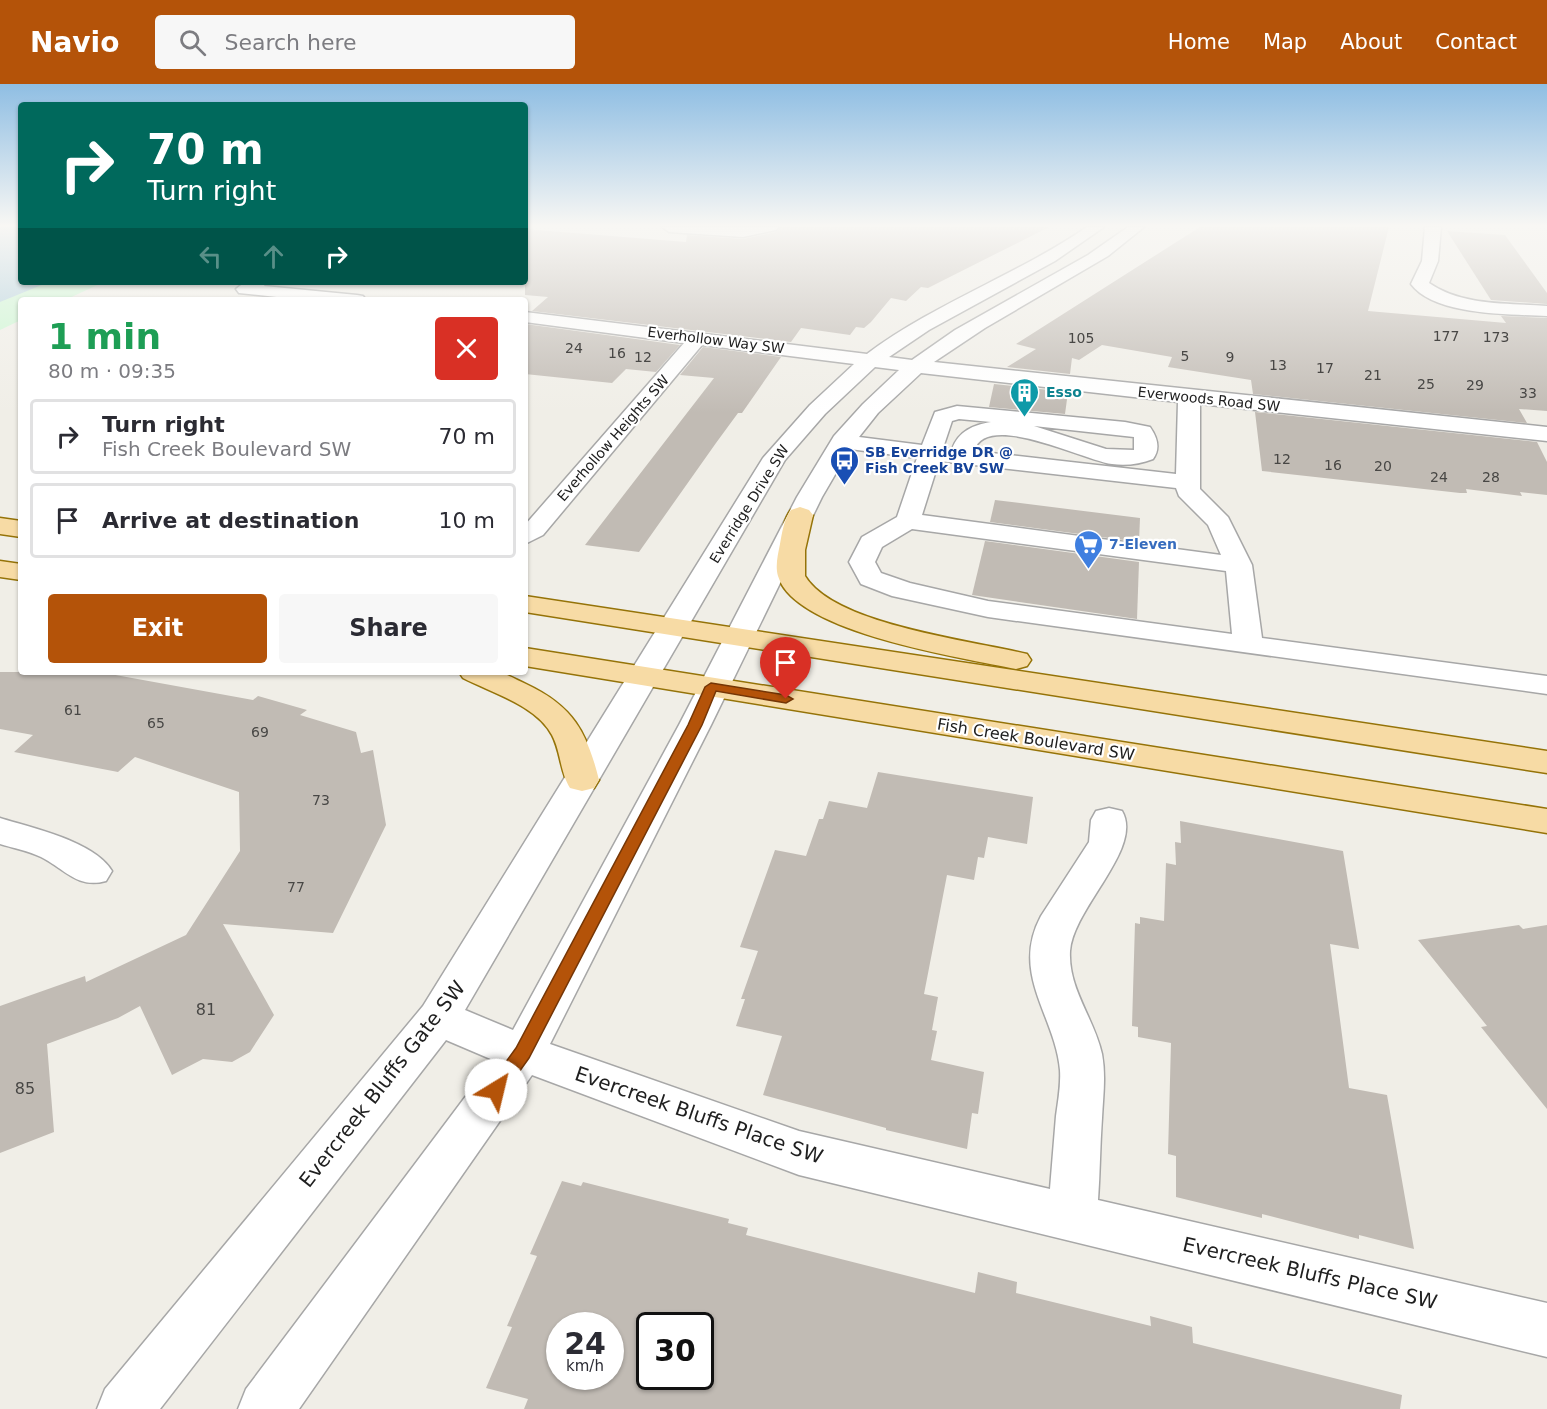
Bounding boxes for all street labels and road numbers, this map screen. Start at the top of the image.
street label: Everhollow Way SW [647,324,786,356]
street label: Everhollow Heights SW [554,372,672,504]
street label: Everwoods Road SW [1137,384,1281,414]
street label: Everridge Drive SW [706,442,792,566]
street label: Fish Creek Boulevard SW [936,715,1136,765]
street label: Evercreek Bluffs Gate SW [294,976,470,1192]
street label: Evercreek Bluffs Place SW [572,1061,826,1169]
street label: Evercreek Bluffs Place SW [1180,1232,1440,1314]

